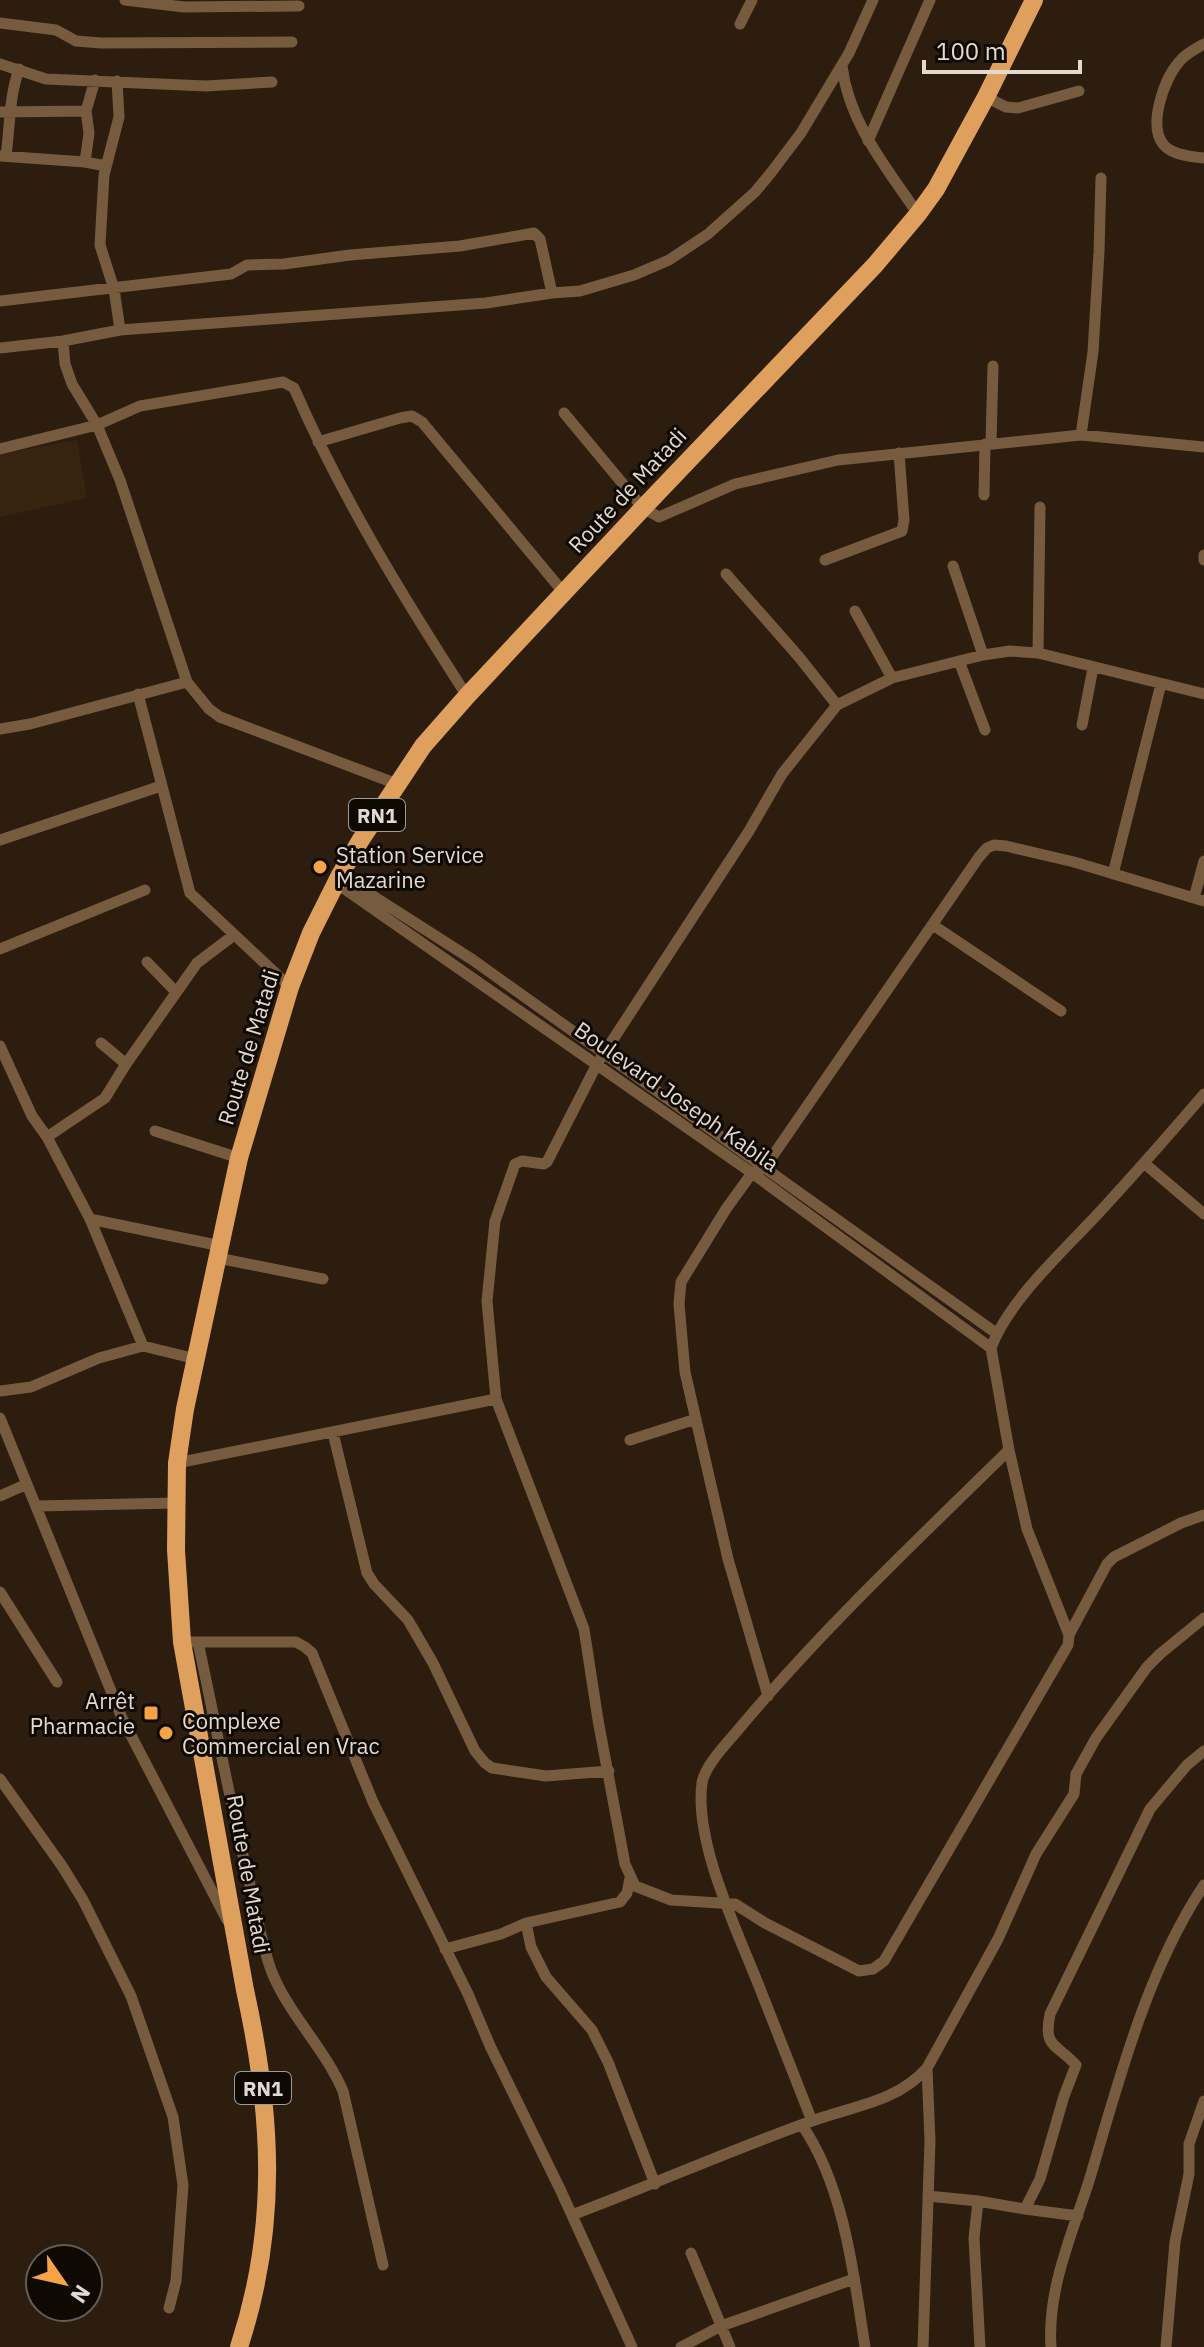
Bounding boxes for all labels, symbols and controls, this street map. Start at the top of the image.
scale bar [924,24,1080,74]
text: 100 m [936,35,1006,67]
street label: Route de Matadi [562,421,692,559]
road number: RN1 [349,799,405,831]
place label: Station Service Mazarine [336,840,484,894]
marker: Station Service Mazarine [311,858,329,876]
street label: Route de Matadi [211,966,285,1128]
street label: Boulevard Joseph Kabila [569,1014,785,1178]
place label: Arrêt Pharmacie [30,1686,135,1740]
marker: Arrêt Pharmacie [142,1704,160,1722]
place label: Complexe Commercial en Vrac [182,1706,380,1760]
marker: Complexe Commercial en Vrac [157,1724,175,1742]
street label: Route de Matadi [221,1792,277,1956]
road number: RN1 [235,2072,291,2104]
north arrow [24,2243,104,2323]
text: N [65,2280,97,2309]

